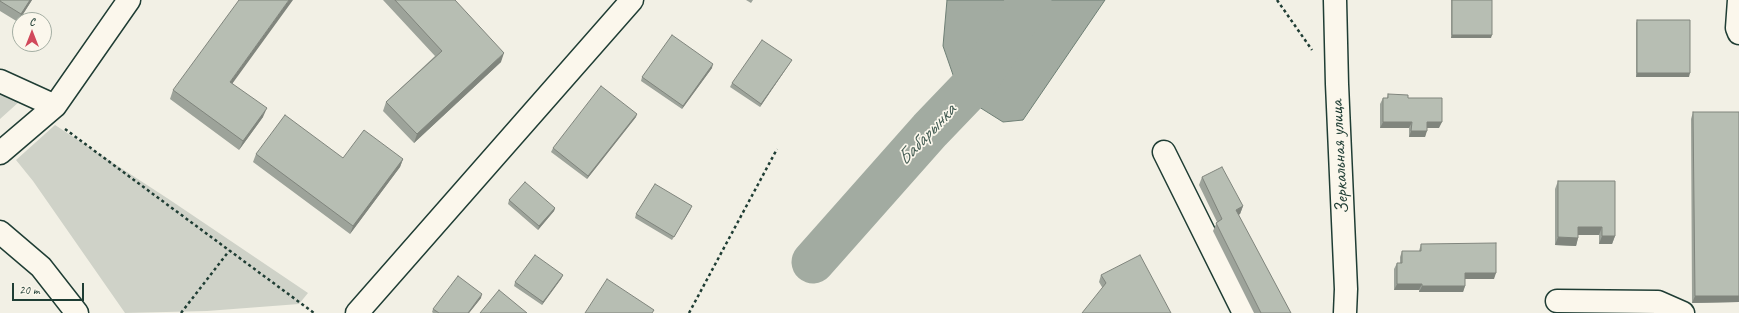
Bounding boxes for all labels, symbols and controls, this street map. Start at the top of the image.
north arrow [12,12,52,52]
text: С [29,14,35,28]
water label: Бабарынка [892,99,962,171]
street label: Зеркальная улица [1326,99,1354,215]
scale bar [14,275,86,301]
text: 20 m [19,282,39,298]

